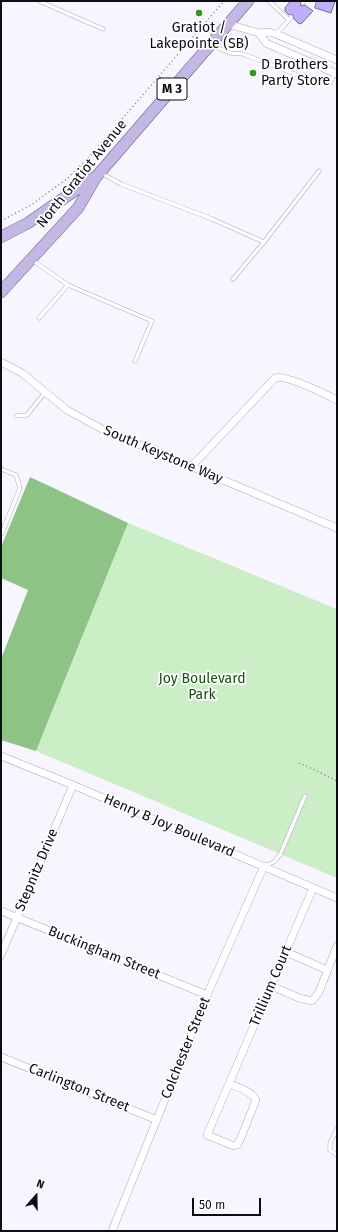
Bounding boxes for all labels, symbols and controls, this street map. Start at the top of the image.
marker: Gratiot / Lakepointe (SB) [194,8,204,18]
place label: Gratiot / Lakepointe (SB) [149,20,249,52]
place label: D Brothers Party Store [261,57,330,90]
marker: D Brothers Party Store [248,68,258,78]
road number: M 3 [157,78,187,100]
street label: North Gratiot Avenue [33,117,131,231]
street label: South Keystone Way [101,422,225,488]
park label: Joy Boulevard Park [158,671,246,704]
street label: Henry B Joy Boulevard [101,791,237,861]
street label: Stepnitz Drive [12,826,62,914]
street label: Buckingham Street [45,923,163,983]
street label: Trillium Court [246,943,296,1029]
street label: Colchester Street [158,995,214,1101]
street label: Carlington Street [26,1060,132,1116]
north arrow [16,1176,56,1216]
text: N [35,1177,46,1192]
scale bar [194,1190,263,1216]
text: 50 m [199,1198,225,1212]

